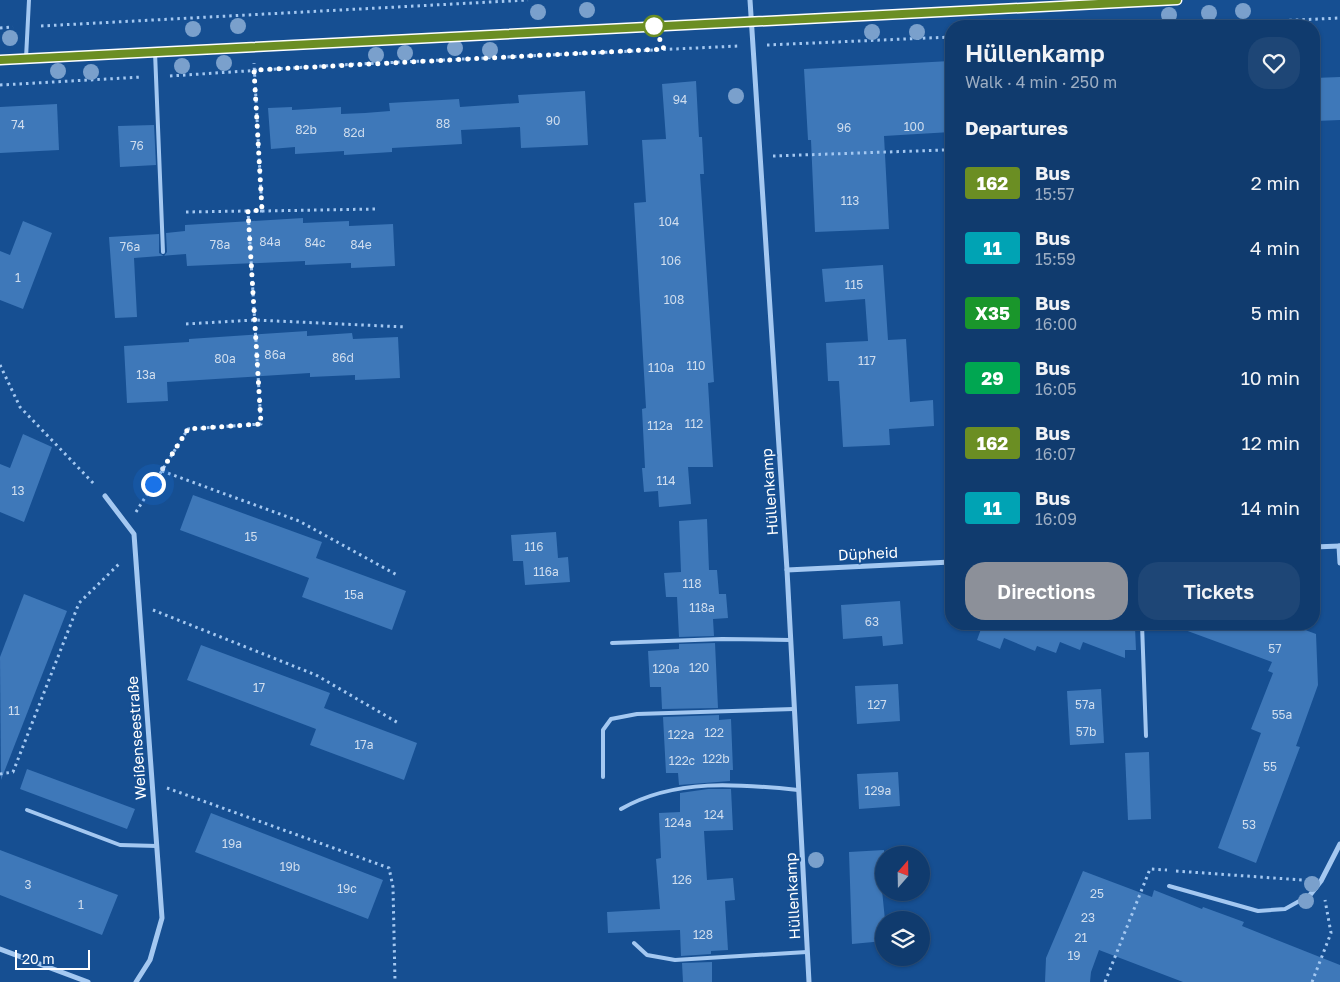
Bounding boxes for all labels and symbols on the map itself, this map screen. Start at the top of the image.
unlabelled marker [643,15,665,37]
house number: 94 [673,92,687,107]
house number: 90 [546,113,560,128]
house number: 88 [436,116,450,131]
house number: 74 [11,117,25,132]
house number: 100 [904,119,924,134]
house number: 96 [837,120,851,135]
house number: 82b [295,122,317,137]
house number: 82d [343,125,365,140]
house number: 76 [130,138,144,153]
house number: 113 [841,193,859,208]
house number: 104 [659,214,679,229]
house number: 84a [259,234,281,249]
house number: 84c [304,235,326,250]
house number: 78a [210,237,230,252]
house number: 84e [350,237,372,252]
house number: 76a [120,239,140,254]
house number: 106 [661,253,681,268]
house number: 1 [15,270,21,285]
house number: 115 [845,277,863,292]
house number: 108 [664,292,684,307]
house number: 86a [264,347,286,362]
house number: 86d [332,350,354,365]
house number: 80a [214,351,236,366]
house number: 117 [858,353,876,368]
house number: 110 [686,358,706,373]
house number: 110a [648,360,674,375]
house number: 13a [136,367,156,382]
house number: 112 [685,416,703,431]
house number: 112a [647,418,673,433]
street label: Hüllenkamp [757,448,781,536]
your location [141,472,166,497]
house number: 114 [657,473,675,488]
house number: 13 [12,483,24,498]
house number: 15 [245,529,257,544]
house number: 116 [525,539,543,554]
street label: Düpheid [838,542,898,564]
house number: 116a [533,564,559,579]
house number: 118 [683,576,701,591]
house number: 15a [344,587,364,602]
house number: 118a [689,600,715,615]
house number: 63 [865,614,879,629]
house number: 57 [1268,641,1282,656]
house number: 120 [689,660,709,675]
house number: 120a [652,661,680,676]
street label: Weißenseestraße [123,675,149,800]
house number: 17 [253,680,265,695]
house number: 127 [867,697,887,712]
house number: 57a [1075,697,1095,712]
house number: 11 [8,703,20,718]
house number: 55a [1272,707,1292,722]
house number: 57b [1076,724,1096,739]
house number: 122 [704,725,724,740]
house number: 122a [668,727,694,742]
house number: 17a [355,737,373,752]
house number: 122b [702,751,730,766]
house number: 122c [669,753,696,768]
house number: 55 [1263,759,1277,774]
house number: 129a [865,783,891,798]
house number: 124 [704,807,724,822]
house number: 124a [665,815,691,830]
house number: 53 [1242,817,1256,832]
house number: 19a [222,836,242,851]
north arrow [875,846,930,901]
street label: Hüllenkamp [781,852,803,940]
house number: 19b [280,859,300,874]
house number: 126 [672,872,692,887]
house number: 3 [24,877,32,892]
house number: 19c [337,881,357,896]
house number: 25 [1090,886,1104,901]
house number: 1 [78,897,84,912]
house number: 23 [1081,910,1095,925]
house number: 128 [693,927,713,942]
house number: 21 [1075,930,1088,945]
scale bar [15,947,90,970]
house number: 19 [1067,948,1081,963]

